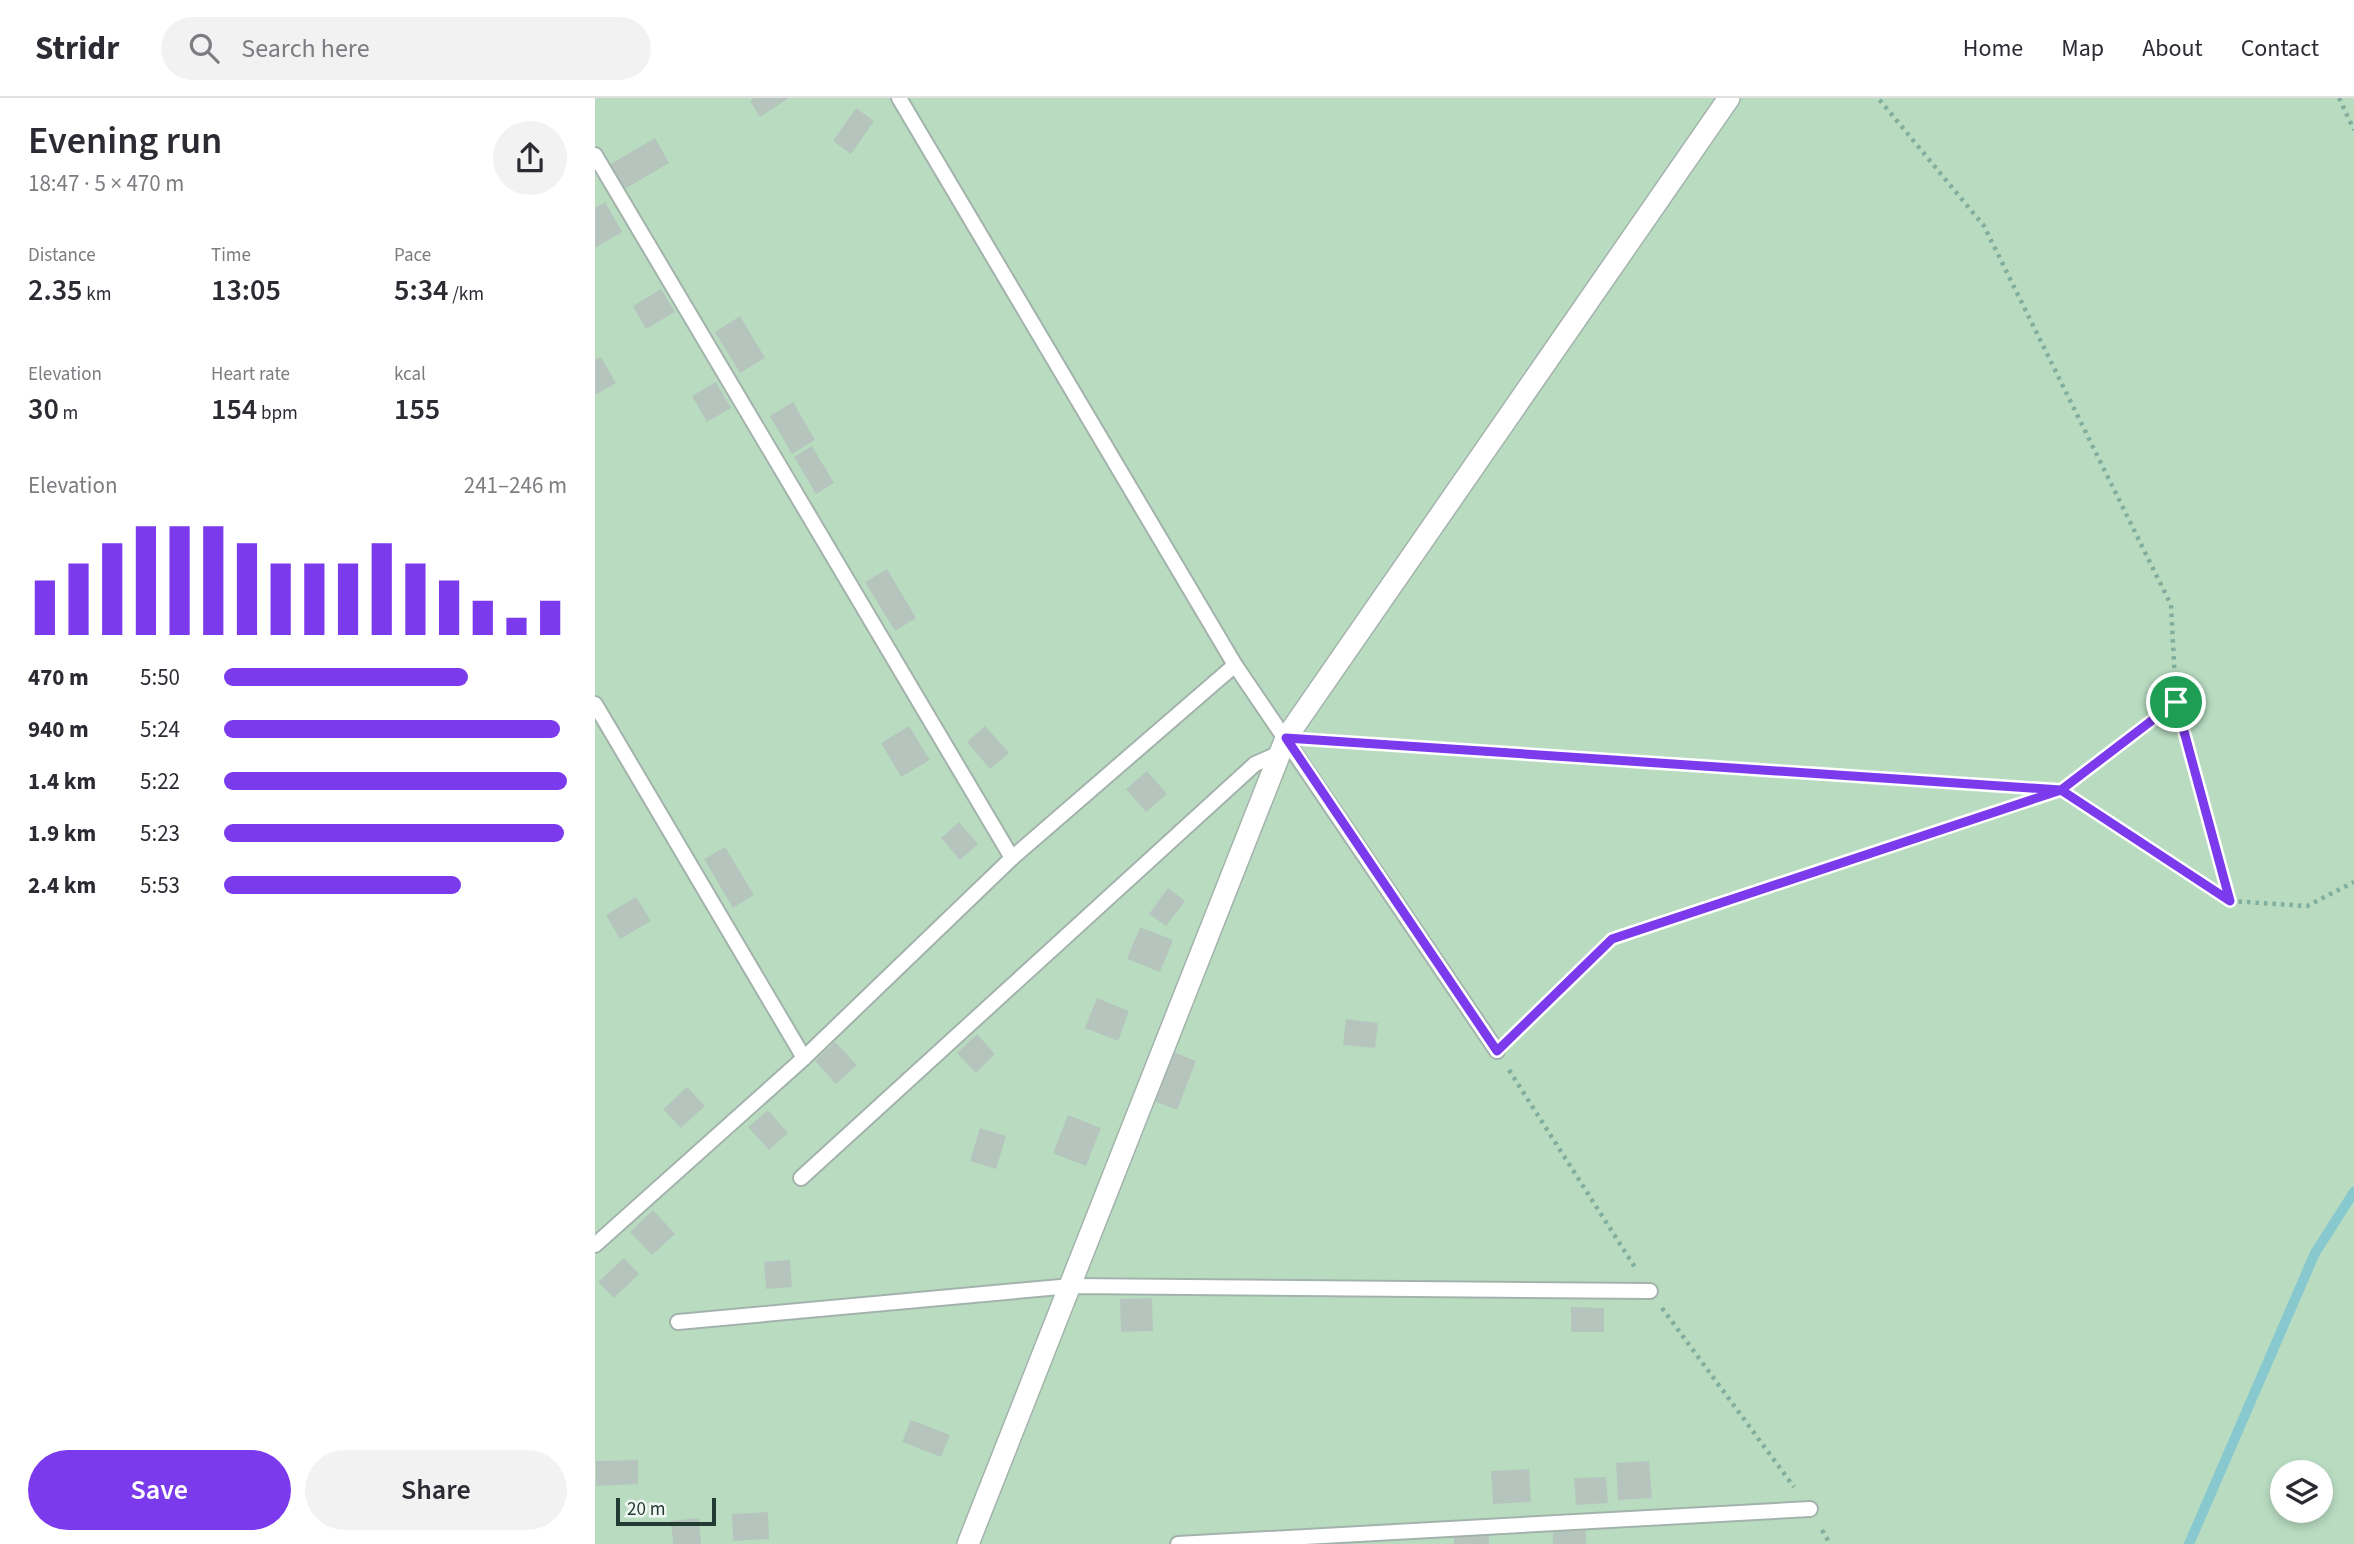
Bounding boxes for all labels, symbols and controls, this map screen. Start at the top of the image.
search box [161,17,651,80]
text: Stridr [35,25,119,72]
icon: search [185,29,223,67]
text: Search here [241,30,370,67]
text: Home [1963,31,2023,66]
text: Map [2061,31,2104,66]
text: About [2142,31,2203,66]
text: Contact [2241,31,2319,66]
text: Evening run [28,114,222,168]
button: share [493,121,567,195]
text: 18:47 · 5 × 470 m [28,167,184,200]
text: Distance [28,242,96,269]
text: Time [211,242,251,269]
text: Pace [394,242,431,269]
text: 2.35 [28,269,82,312]
text: 13:05 [211,269,281,312]
text: 5:34 [394,269,448,312]
text: km [82,281,111,308]
text: /km [448,281,484,308]
text: Elevation [28,361,102,388]
text: Heart rate [211,361,290,388]
text: kcal [394,361,426,388]
text: 30 [28,388,59,431]
text: 154 [211,388,257,431]
text: 155 [394,388,440,431]
text: m [59,400,78,427]
text: bpm [257,400,298,427]
text: Elevation [28,469,118,502]
text: 241–246 m [464,469,567,502]
text: 470 m [28,661,89,694]
text: 5:50 [140,661,180,694]
pin [2146,672,2206,732]
icon: arrive [2157,683,2195,721]
text: 940 m [28,713,89,746]
text: 5:24 [140,713,180,746]
text: 1.4 km [28,765,96,798]
text: 5:22 [140,765,180,798]
text: 1.9 km [28,817,96,850]
text: 5:23 [140,817,180,850]
text: 2.4 km [28,869,96,902]
text: 5:53 [140,869,180,902]
button: Save [28,1450,291,1530]
button: Share [305,1450,567,1530]
map controls [2270,1460,2333,1523]
button: layers [2270,1460,2333,1523]
scale bar [616,1495,716,1527]
text: 20 m [627,1496,665,1523]

